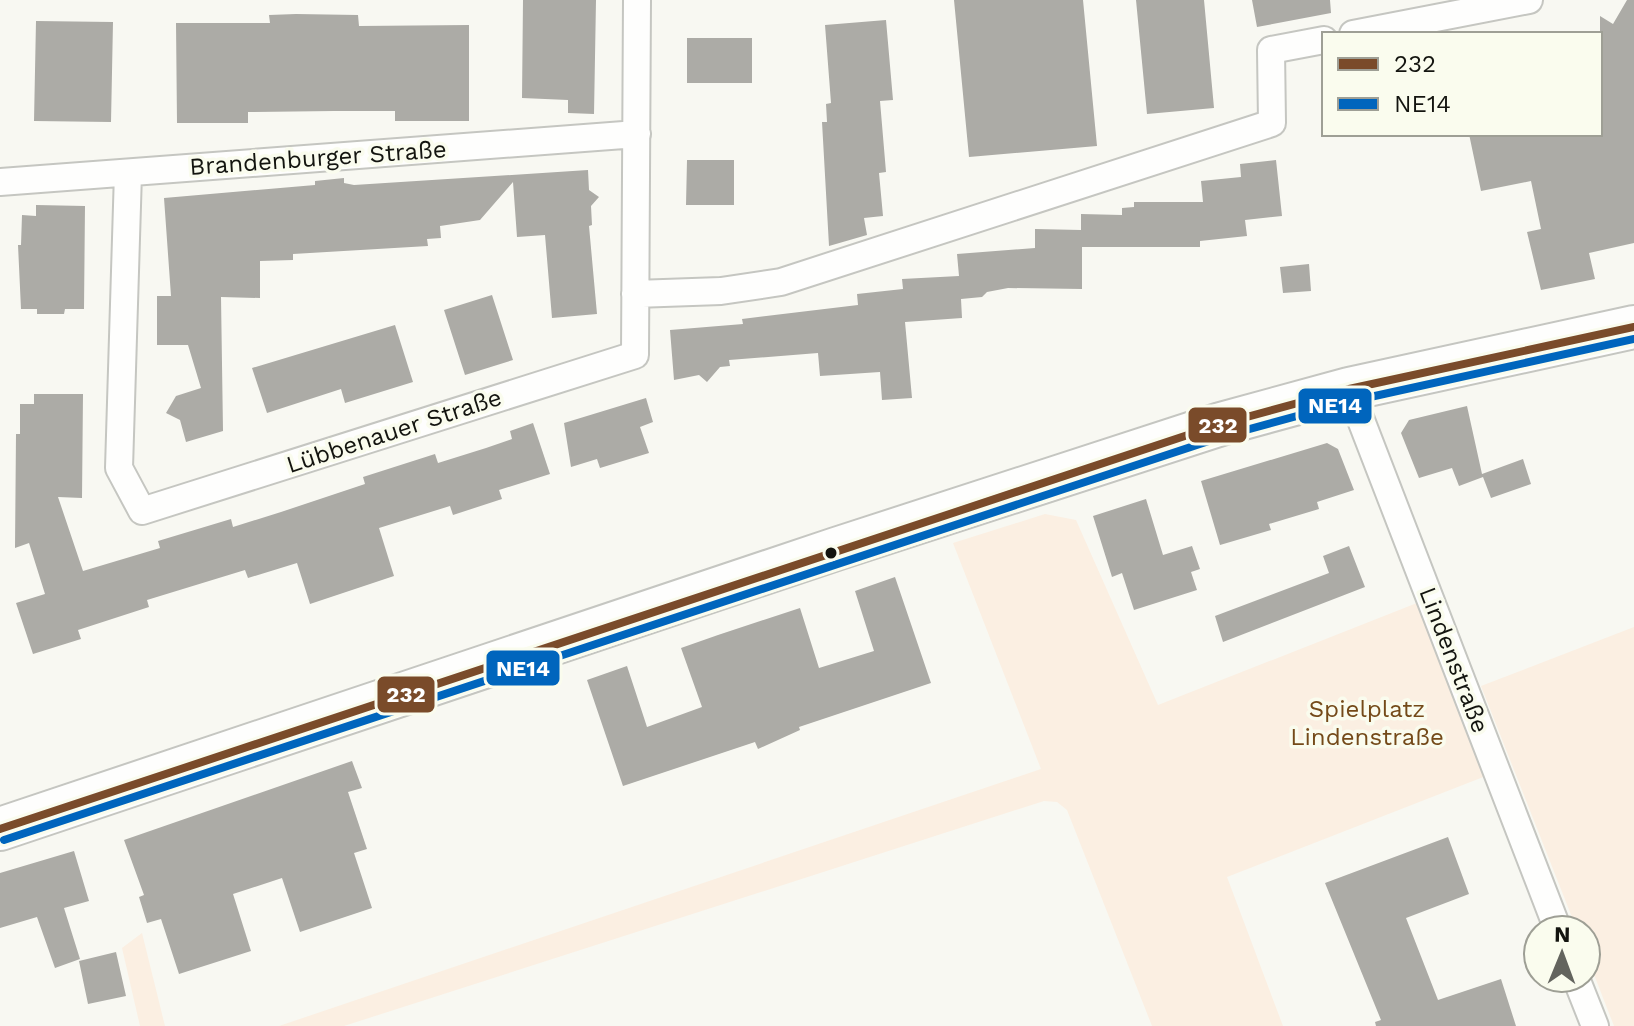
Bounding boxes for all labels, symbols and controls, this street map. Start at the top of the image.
legend [1322,32,1602,136]
text: 232 [1394,50,1436,78]
text: NE14 [1394,90,1451,118]
street label: Brandenburger Straße [189,135,447,181]
street label: Lübbenauer Straße [283,383,505,479]
line badge: NE14 [1297,387,1373,425]
text: NE14 [1308,393,1362,418]
line badge: 232 [1187,406,1248,444]
text: 232 [1198,413,1238,438]
unlabelled marker [823,545,839,561]
street label: Lindenstraße [1413,583,1495,737]
line badge: NE14 [485,649,561,687]
text: NE14 [496,656,550,681]
line badge: 232 [376,675,436,714]
text: 232 [386,682,426,707]
park label: Spielplatz Lindenstraße [1290,695,1444,751]
north arrow [1522,914,1602,994]
text: N [1554,922,1571,947]

